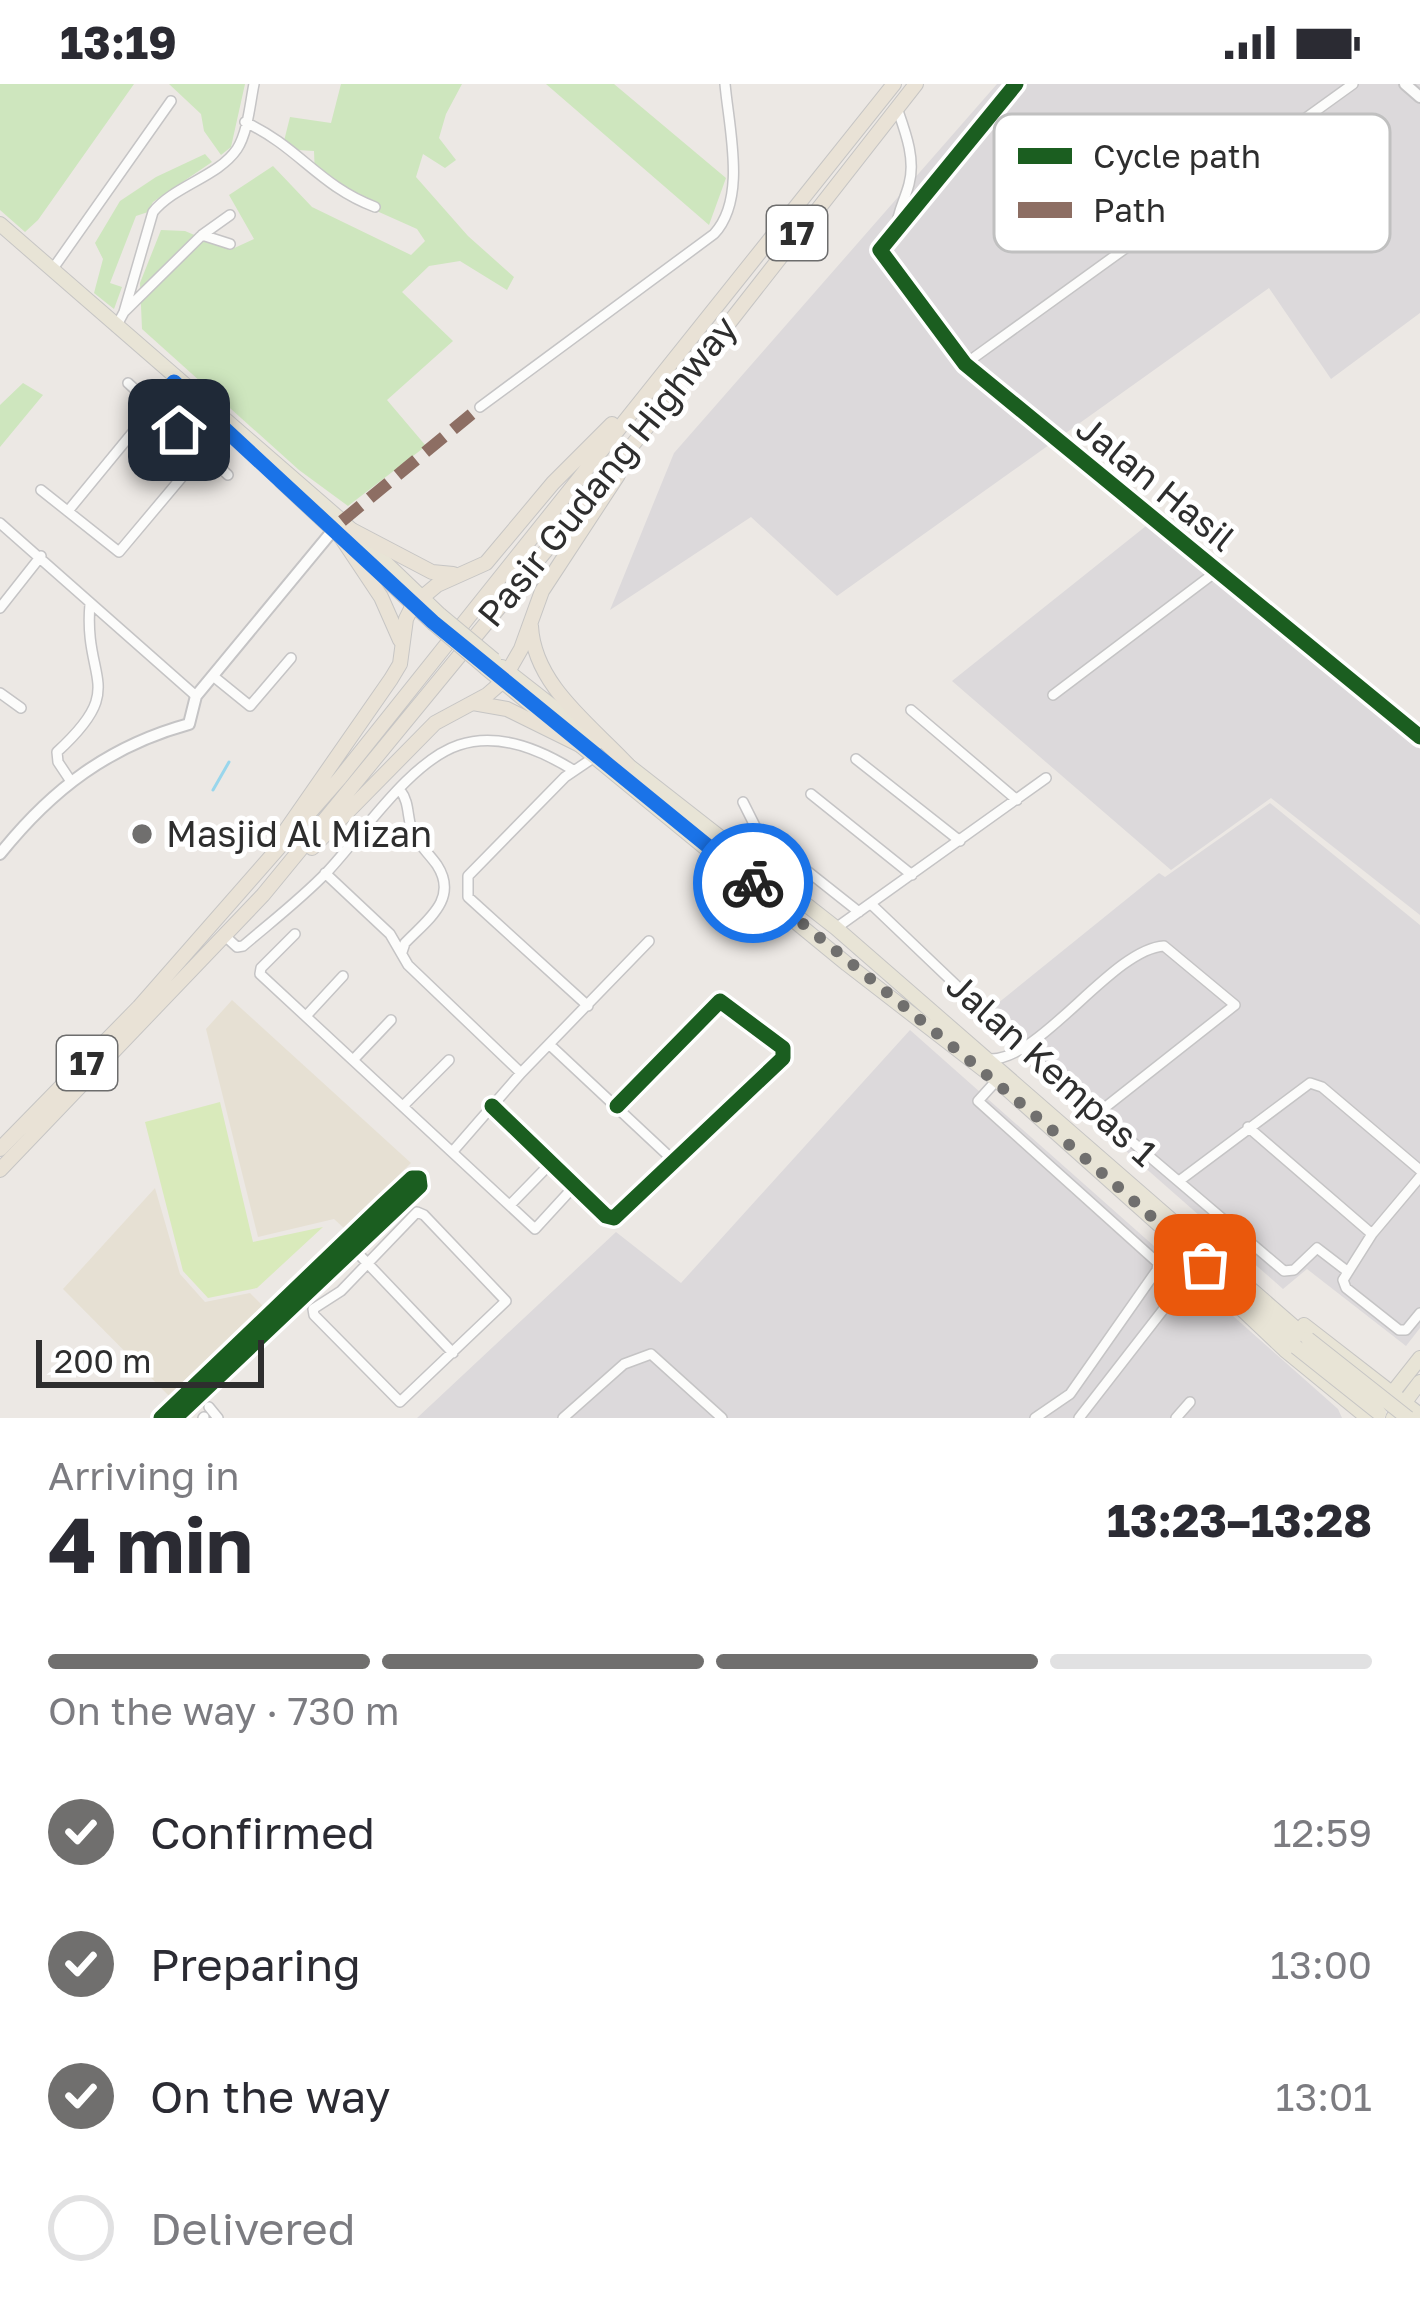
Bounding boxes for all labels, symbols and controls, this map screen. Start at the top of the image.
text: 13:19 [60,15,177,69]
legend [994,114,1390,252]
text: Cycle path [1093,136,1261,175]
text: Path [1093,190,1166,229]
road number: 17 [767,206,827,260]
street label: Pasir Gudang Highway [468,307,745,635]
pin [128,379,230,481]
icon: home [146,397,212,463]
street label: Jalan Hasil [1068,406,1244,560]
place label: Masjid Al Mizan [166,812,432,855]
marker: Masjid Al Mizan [129,821,155,847]
courier [693,823,813,943]
icon: bike [720,850,786,916]
street label: Jalan Kempas 1 [938,963,1166,1174]
road number: 17 [57,1036,117,1090]
pin [1154,1214,1256,1316]
icon: bag [1172,1232,1238,1298]
scale bar [36,1334,264,1387]
text: 200 m [54,1341,152,1380]
text: Arriving in [48,1452,239,1499]
text: 13:23–13:28 [1107,1493,1372,1547]
text: 4 min [48,1497,253,1590]
text: On the way · 730 m [48,1687,400,1734]
icon: check [48,1799,114,1865]
text: Confirmed [150,1805,375,1859]
text: 12:59 [1273,1809,1372,1856]
icon: check [48,1931,114,1997]
text: Preparing [150,1937,361,1991]
text: 13:00 [1270,1941,1372,1988]
icon: check [48,2063,114,2129]
text: On the way [150,2069,391,2123]
text: 13:01 [1275,2073,1372,2120]
text: Delivered [150,2201,355,2255]

